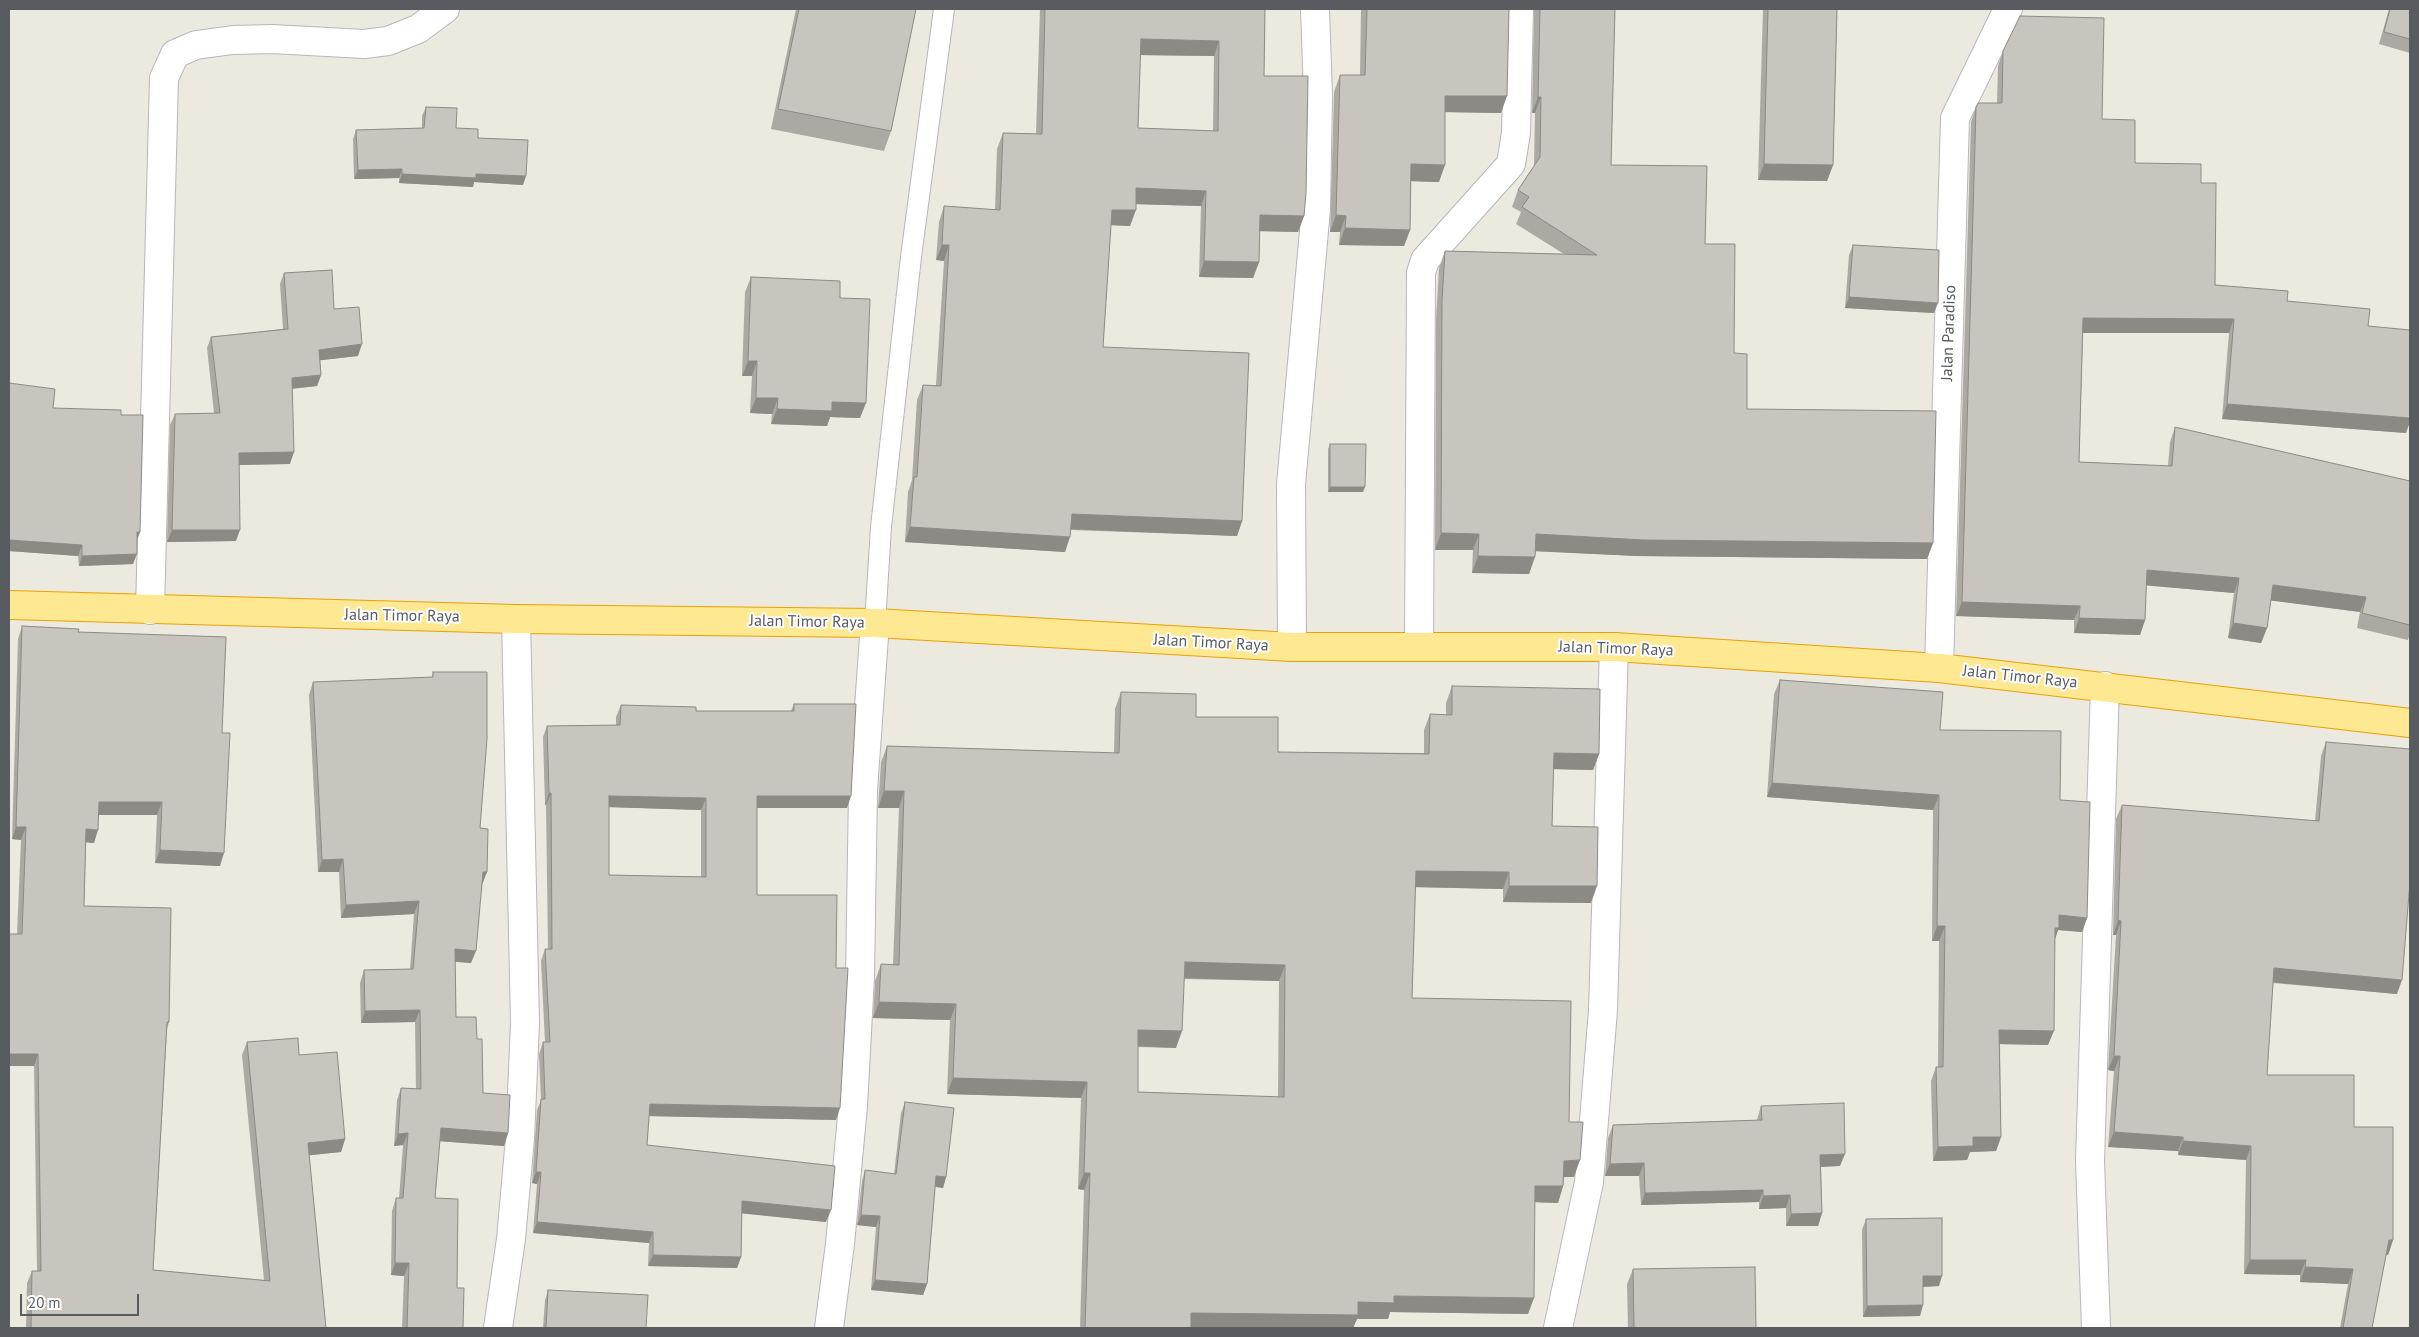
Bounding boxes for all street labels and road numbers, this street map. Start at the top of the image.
street label: Jalan Paradiso [1938,285,1960,381]
street label: Jalan Timor Raya [344,605,460,627]
street label: Jalan Timor Raya [749,611,865,633]
street label: Jalan Timor Raya [1153,630,1269,656]
street label: Jalan Timor Raya [1558,637,1674,661]
street label: Jalan Timor Raya [1962,661,2078,693]

